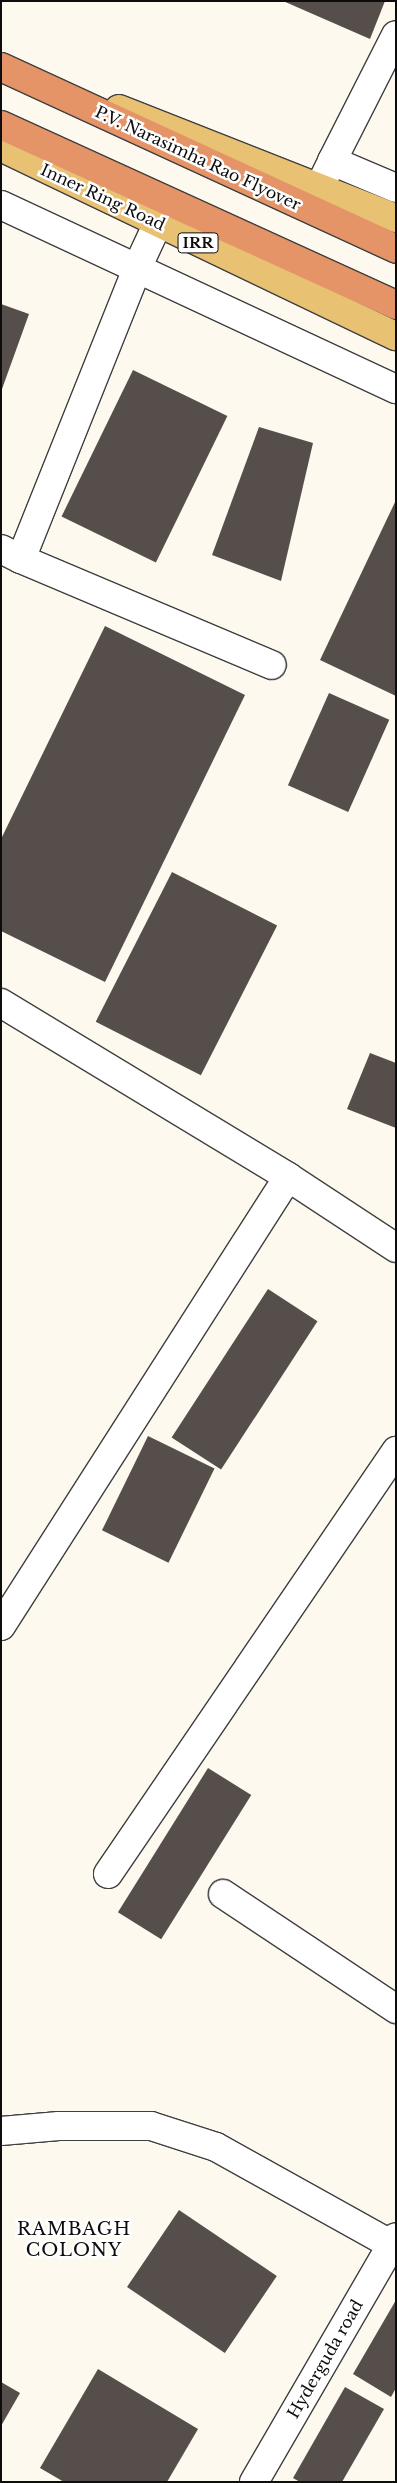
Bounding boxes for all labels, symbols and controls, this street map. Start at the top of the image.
street label: P.V. Narasimha Rao Flyover [92,102,304,214]
street label: Inner Ring Road [37,160,169,234]
road number: IRR [177,230,219,256]
district label: RAMBAGH COLONY [16,2219,132,2262]
street label: Hyderguda road [283,2296,367,2422]

